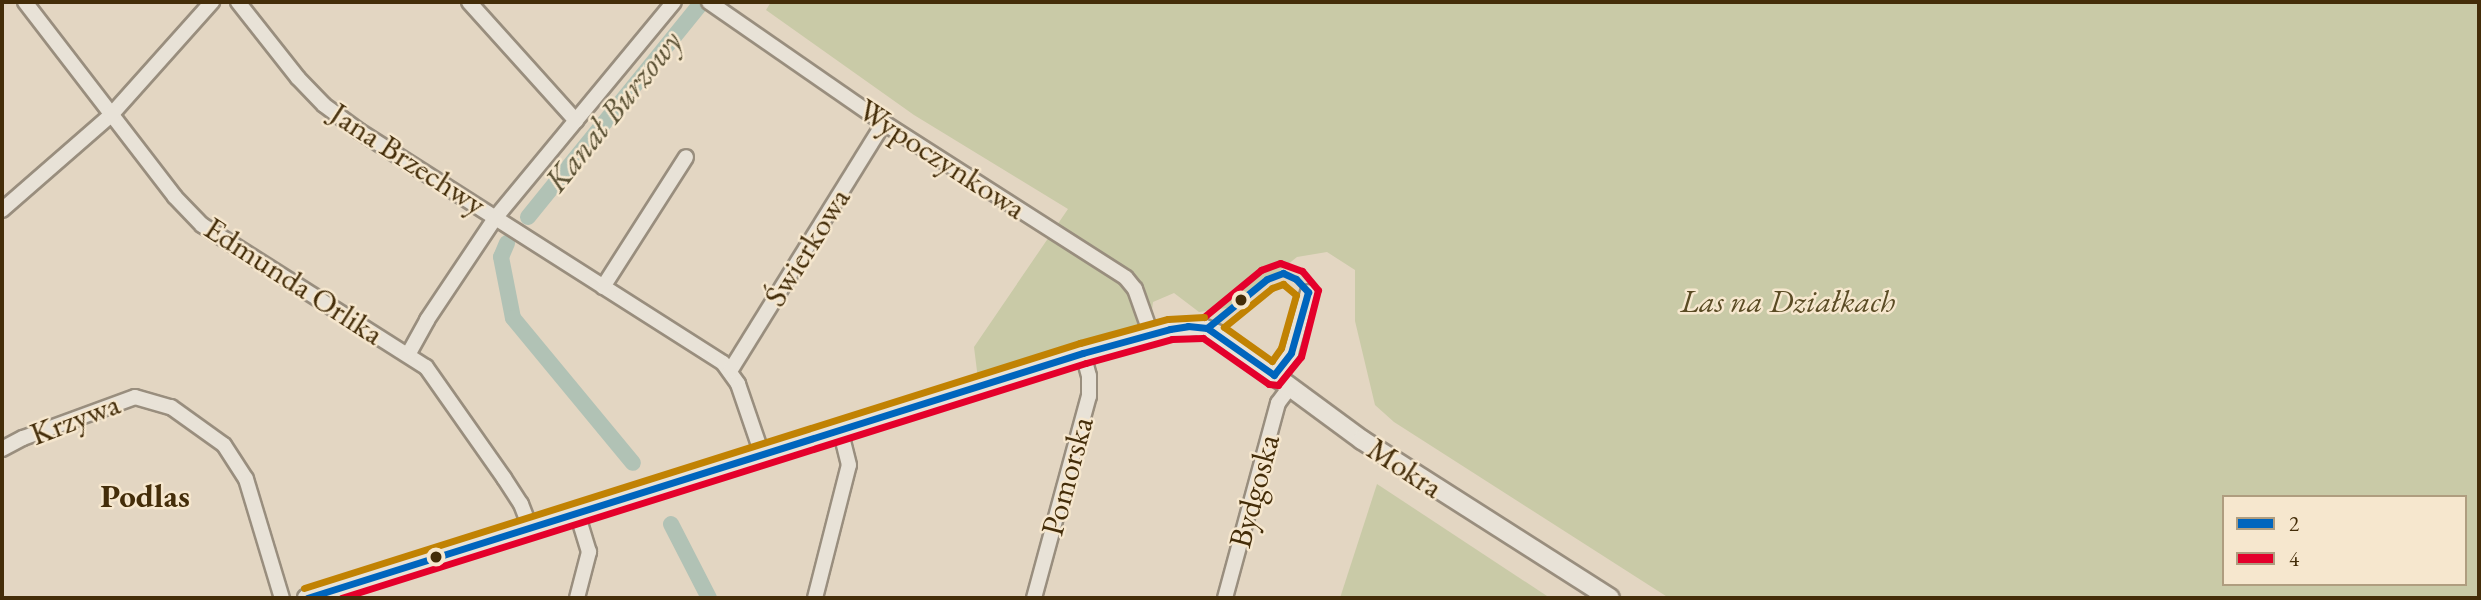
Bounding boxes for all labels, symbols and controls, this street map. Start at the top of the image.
water label: Kanał Burzowy [536,22,690,200]
street label: Wypoczynkowa [851,91,1033,227]
street label: Jana Brzechwy [323,94,493,224]
street label: Świerkowa [756,181,858,313]
street label: Edmunda Orlika [197,209,391,353]
park label: Las na Działkach [1681,282,1895,320]
unlabelled marker [1234,293,1248,307]
street label: Krzywa [25,384,125,454]
street label: Pomorska [1033,412,1101,540]
street label: Bydgoska [1220,430,1288,552]
street label: Mokra [1360,430,1450,506]
district label: Podlas [100,476,190,516]
legend [2222,495,2467,586]
text: 2 [2289,510,2299,537]
text: 4 [2289,545,2299,572]
unlabelled marker [429,550,443,564]

